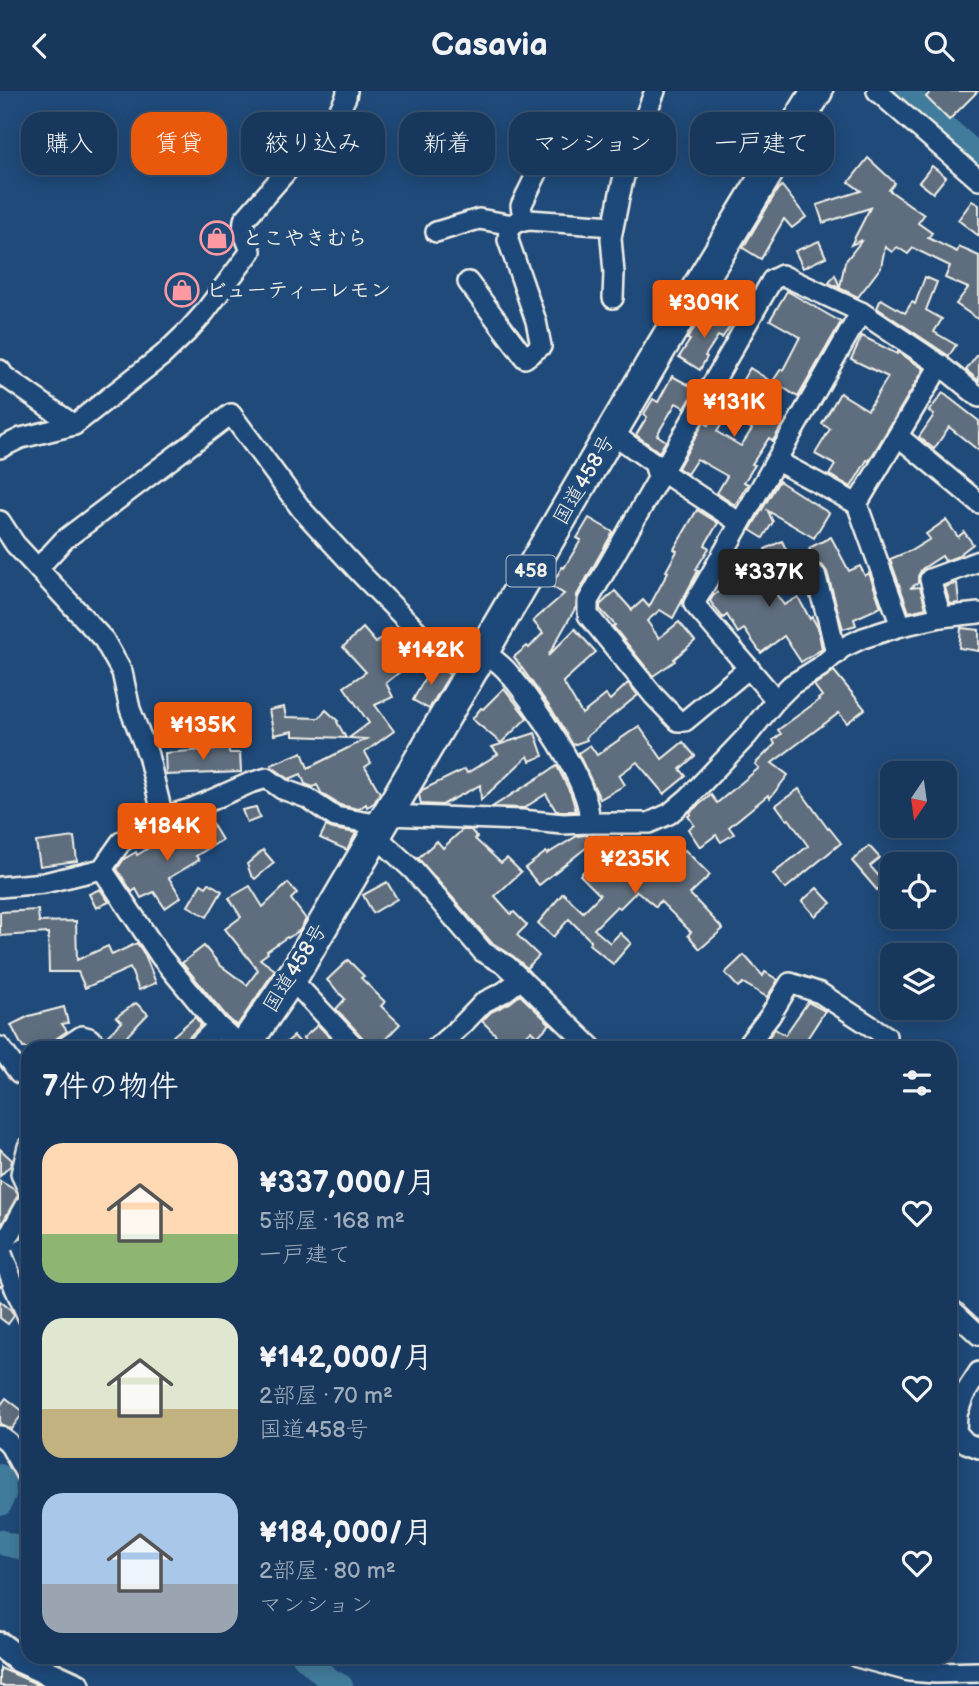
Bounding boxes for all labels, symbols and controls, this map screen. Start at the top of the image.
text: Casavia [431,26,548,65]
icon: back [21,27,59,65]
icon: search [920,27,958,65]
chip: 購入 [21,112,117,175]
chip: 賃貸 [131,112,227,175]
chip: 絞り込み [241,112,385,175]
chip: 新着 [399,112,495,175]
chip: マンション [509,112,676,175]
chip: 一戸建て [690,112,834,175]
shop icon: とこやきむら [198,219,236,257]
place label: とこやきむら [242,226,368,251]
shop icon: ビューティーレモン [163,271,201,309]
place label: ビューティーレモン [206,278,391,303]
pin: ¥309K [655,281,753,340]
text: ¥309K [668,289,740,317]
pin: ¥131K [685,379,783,439]
text: ¥131K [703,388,765,416]
street label: 国道458号 [548,430,620,530]
pin: ¥337K [720,549,818,609]
road number: 458 [506,555,556,586]
text: ¥337K [734,558,804,586]
pin: ¥142K [382,627,480,687]
text: ¥142K [398,636,464,664]
pin: ¥135K [154,703,252,762]
text: ¥135K [170,711,236,739]
north arrow [880,761,957,838]
map controls [880,761,957,1020]
pin: ¥184K [118,803,216,863]
text: ¥184K [134,812,200,840]
pin: ¥235K [586,837,684,896]
text: ¥235K [600,845,670,873]
button: locate [880,852,957,929]
street label: 国道458号 [258,919,332,1017]
button: layers [880,943,957,1020]
icon: filters [898,1064,936,1102]
text: 7件の物件 [42,1069,179,1105]
text: ¥337,000/月 [259,1165,436,1201]
icon: home [98,1171,182,1255]
icon: heart [898,1194,936,1232]
text: 5部屋 · 168 m² [259,1207,405,1235]
text: 一戸建て [259,1241,351,1269]
text: ¥142,000/月 [259,1340,433,1376]
icon: home [98,1346,182,1430]
icon: heart [898,1369,936,1407]
text: 2部屋 · 70 m² [259,1382,393,1410]
text: 国道458号 [259,1416,369,1444]
text: ¥184,000/月 [259,1515,433,1551]
icon: home [98,1521,182,1605]
icon: heart [898,1544,936,1582]
text: 2部屋 · 80 m² [259,1557,396,1585]
text: マンション [259,1591,373,1619]

